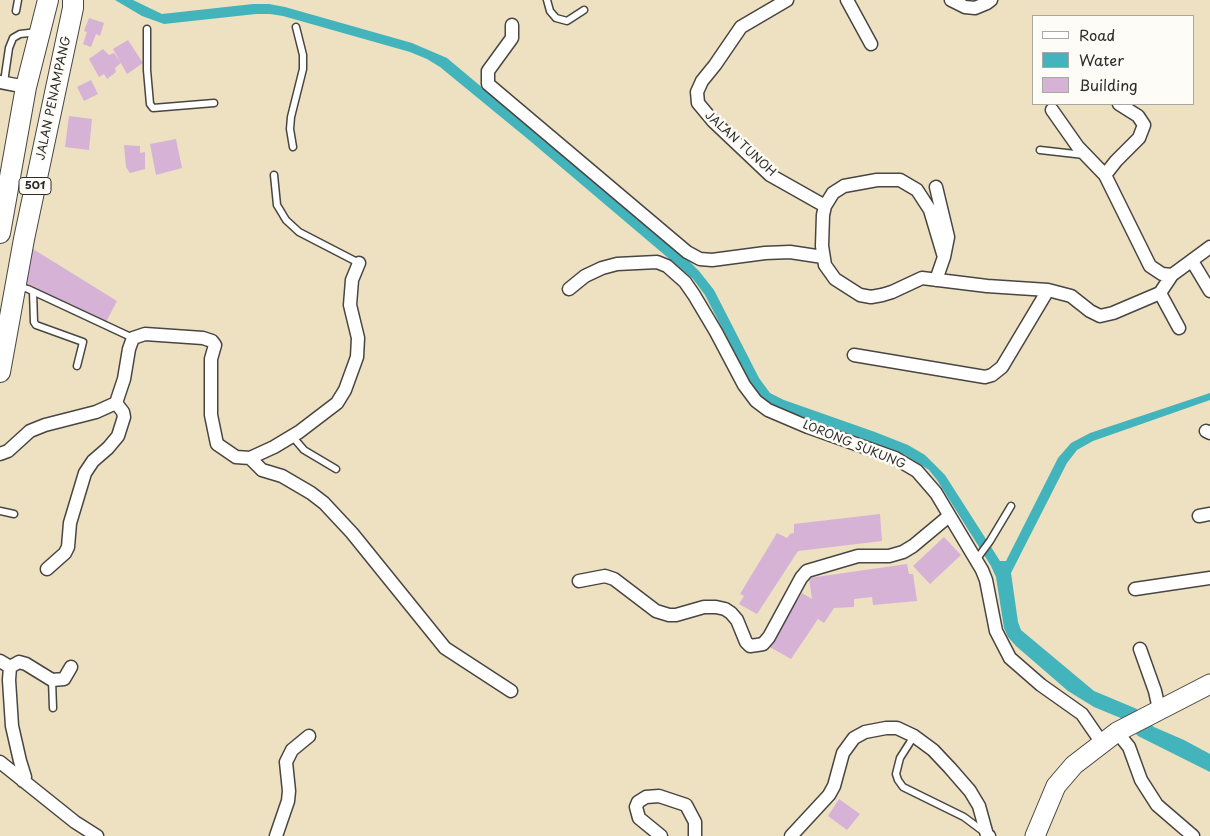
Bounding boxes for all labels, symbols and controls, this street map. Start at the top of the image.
legend [1032,15,1195,105]
text: Road [1079,23,1115,46]
street label: JALAN PENAMPANG [34,34,74,162]
text: Water [1079,48,1124,71]
text: Building [1079,73,1138,96]
street label: JALAN TUNOH [702,108,778,180]
road number: 501 [19,178,51,195]
street label: LORONG SUKUNG [800,418,908,472]

